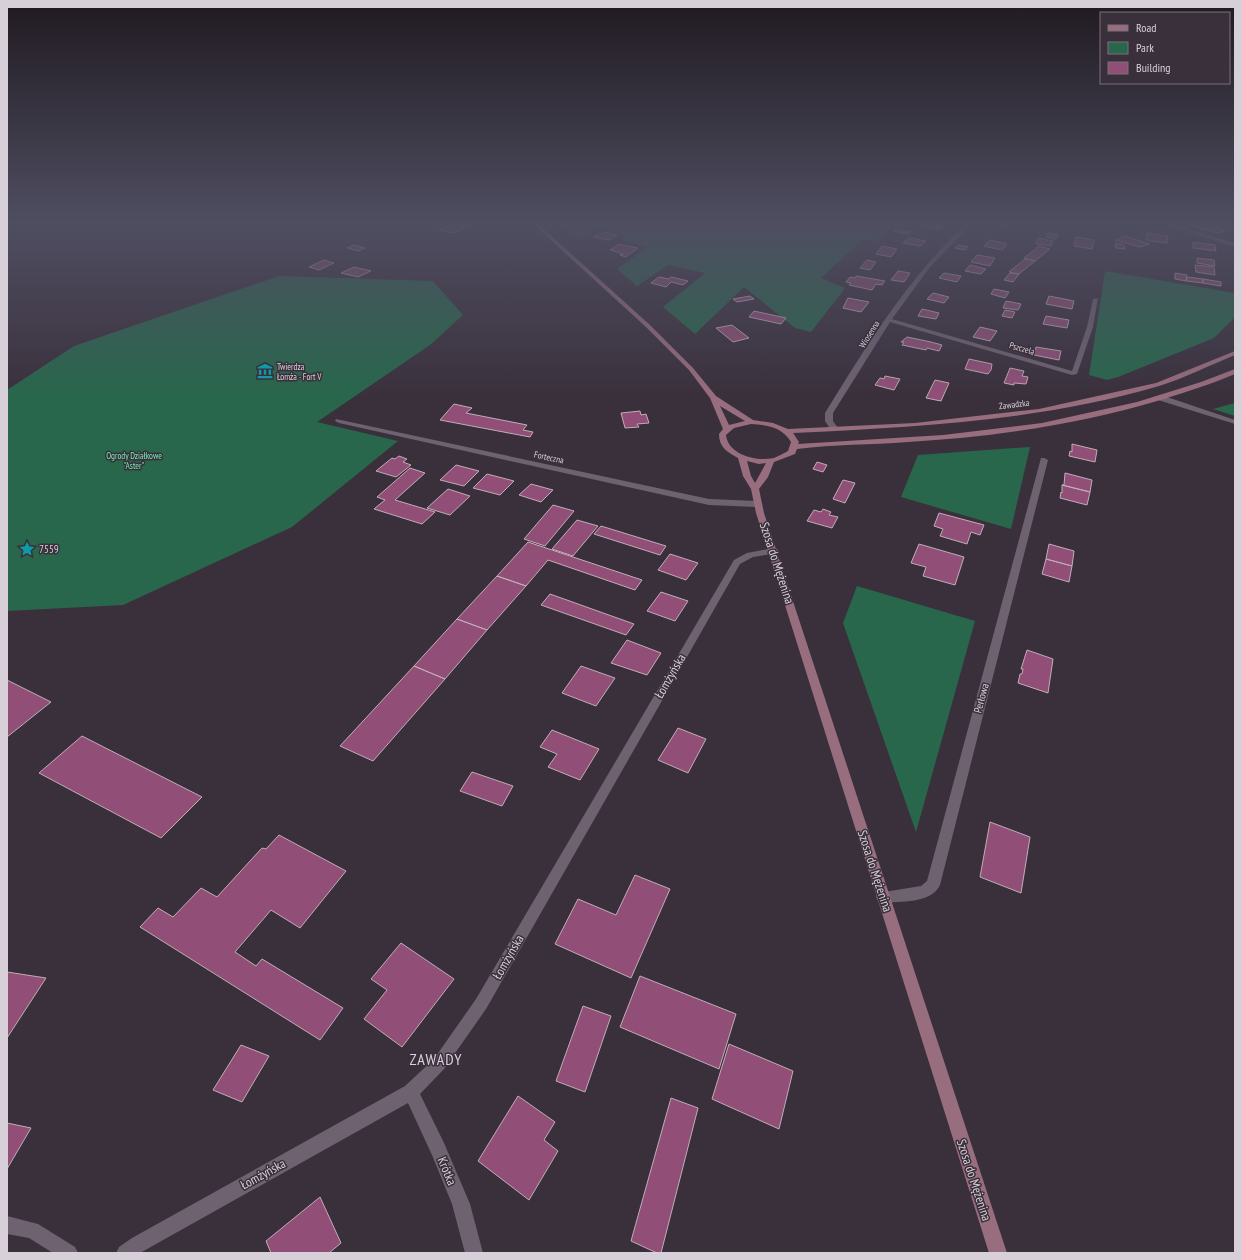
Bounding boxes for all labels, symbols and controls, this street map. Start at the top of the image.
legend [1100,12,1230,84]
text: Road [1136,20,1156,35]
text: Park [1136,40,1154,55]
text: Building [1136,60,1171,75]
street label: Wiosenna [856,318,882,350]
street label: Pszczela [1008,339,1036,357]
place label: Twierdza Łomża - Fort V [277,361,322,382]
museum icon: Twierdza Łomża - Fort V [256,362,274,380]
street label: Zawadzka [998,397,1030,411]
street label: Forteczna [533,448,565,466]
park label: Ogrody Działkowe "Aster" [106,450,162,471]
street label: Szosa do Mężenina [756,520,798,606]
place icon: 7559 [18,540,36,558]
place label: 7559 [39,542,59,556]
street label: Łomżyńska [650,651,690,701]
street label: Perłowa [970,682,992,714]
street label: Szosa do Mężenina [854,828,896,914]
street label: Łomżyńska [488,932,528,982]
district label: ZAWADY [410,1049,463,1069]
street label: Szosa do Mężenina [953,1137,995,1223]
street label: Krótka [433,1154,461,1188]
street label: Łomżyńska [238,1155,288,1193]

